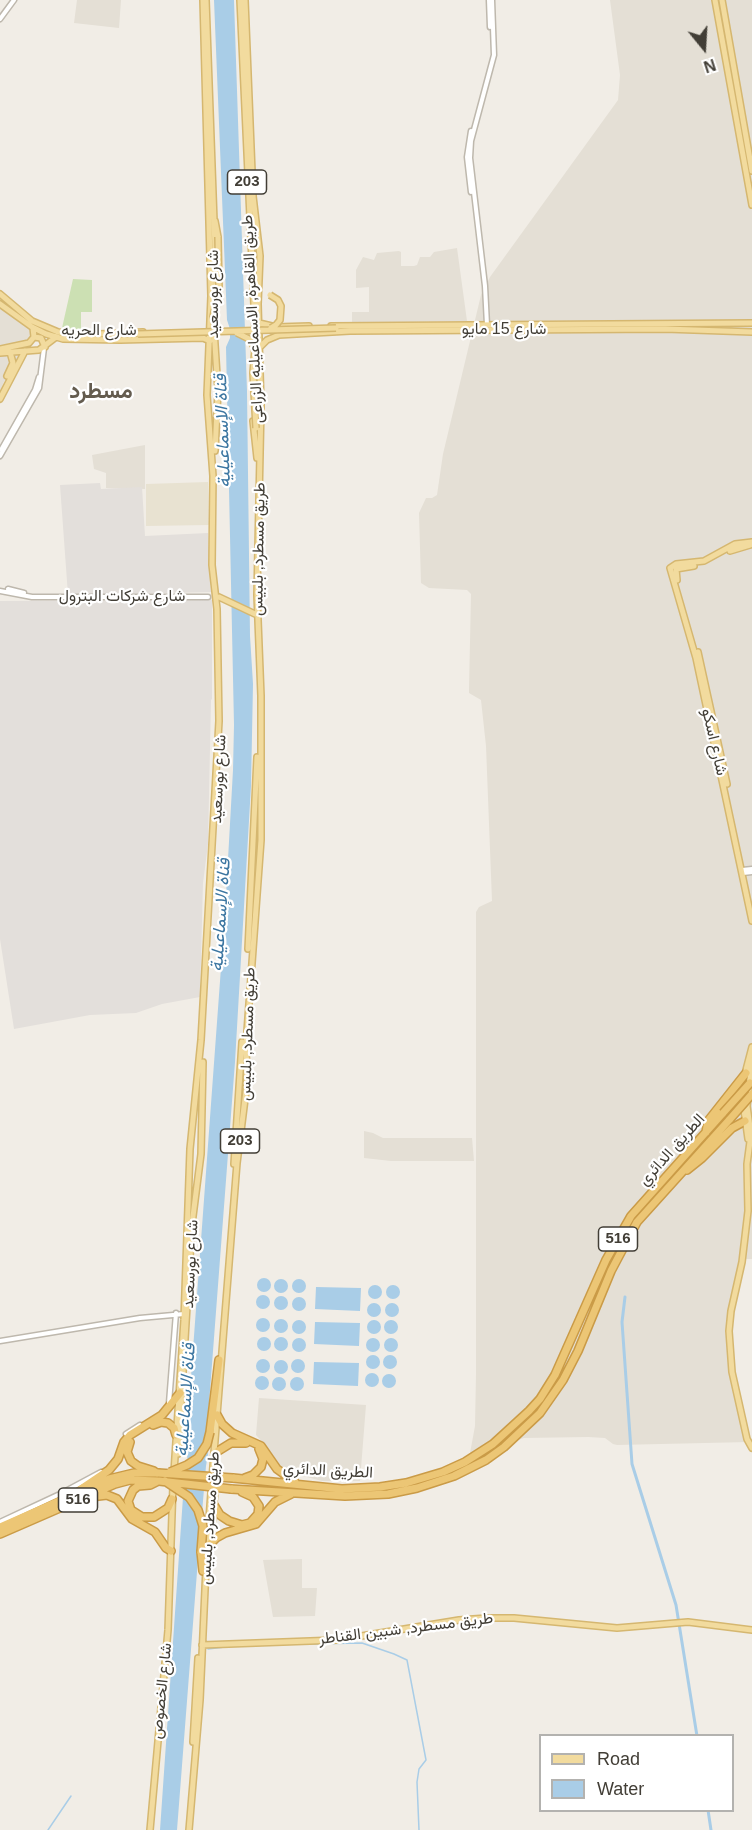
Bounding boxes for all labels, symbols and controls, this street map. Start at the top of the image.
north arrow [674,18,734,78]
text: N [702,56,718,75]
road number: 203 [228,170,266,194]
street label: طريق القاهرة, الاسماعيليه الزراعى [238,214,268,424]
street label: شارع بورسعيد [204,250,224,338]
street label: شارع 15 مايو [462,320,546,340]
street label: شارع الحريه [61,321,137,341]
water label: قناة الإسماعيلية [210,374,236,488]
district label: مسطرد [69,379,133,405]
street label: طريق مسطرد, بلبيس [248,482,270,616]
street label: شارع شركات البترول [59,587,185,607]
street label: شارع اسكو [697,707,731,777]
street label: شارع بورسعيد [207,734,231,824]
water label: قناة الإسماعيلية [206,858,236,972]
street label: طريق مسطرد, بلبيس [236,967,260,1101]
street label: الطريق الدائري [635,1110,709,1190]
road number: 203 [220,1129,260,1153]
street label: شارع بورسعيد [179,1219,203,1309]
road number: 516 [598,1227,638,1251]
water label: قناة الإسماعيلية [171,1343,201,1457]
street label: طريق مسطرد, بلبيس [196,1451,224,1585]
street label: الطريق الدائري [283,1459,373,1483]
road number: 516 [58,1488,98,1512]
street label: طريق مسطرد, شبين القناطر [318,1609,494,1649]
street label: شارع الخصوص [147,1642,177,1740]
legend [539,1734,734,1812]
text: Road [597,1749,640,1769]
text: Water [597,1779,644,1799]

